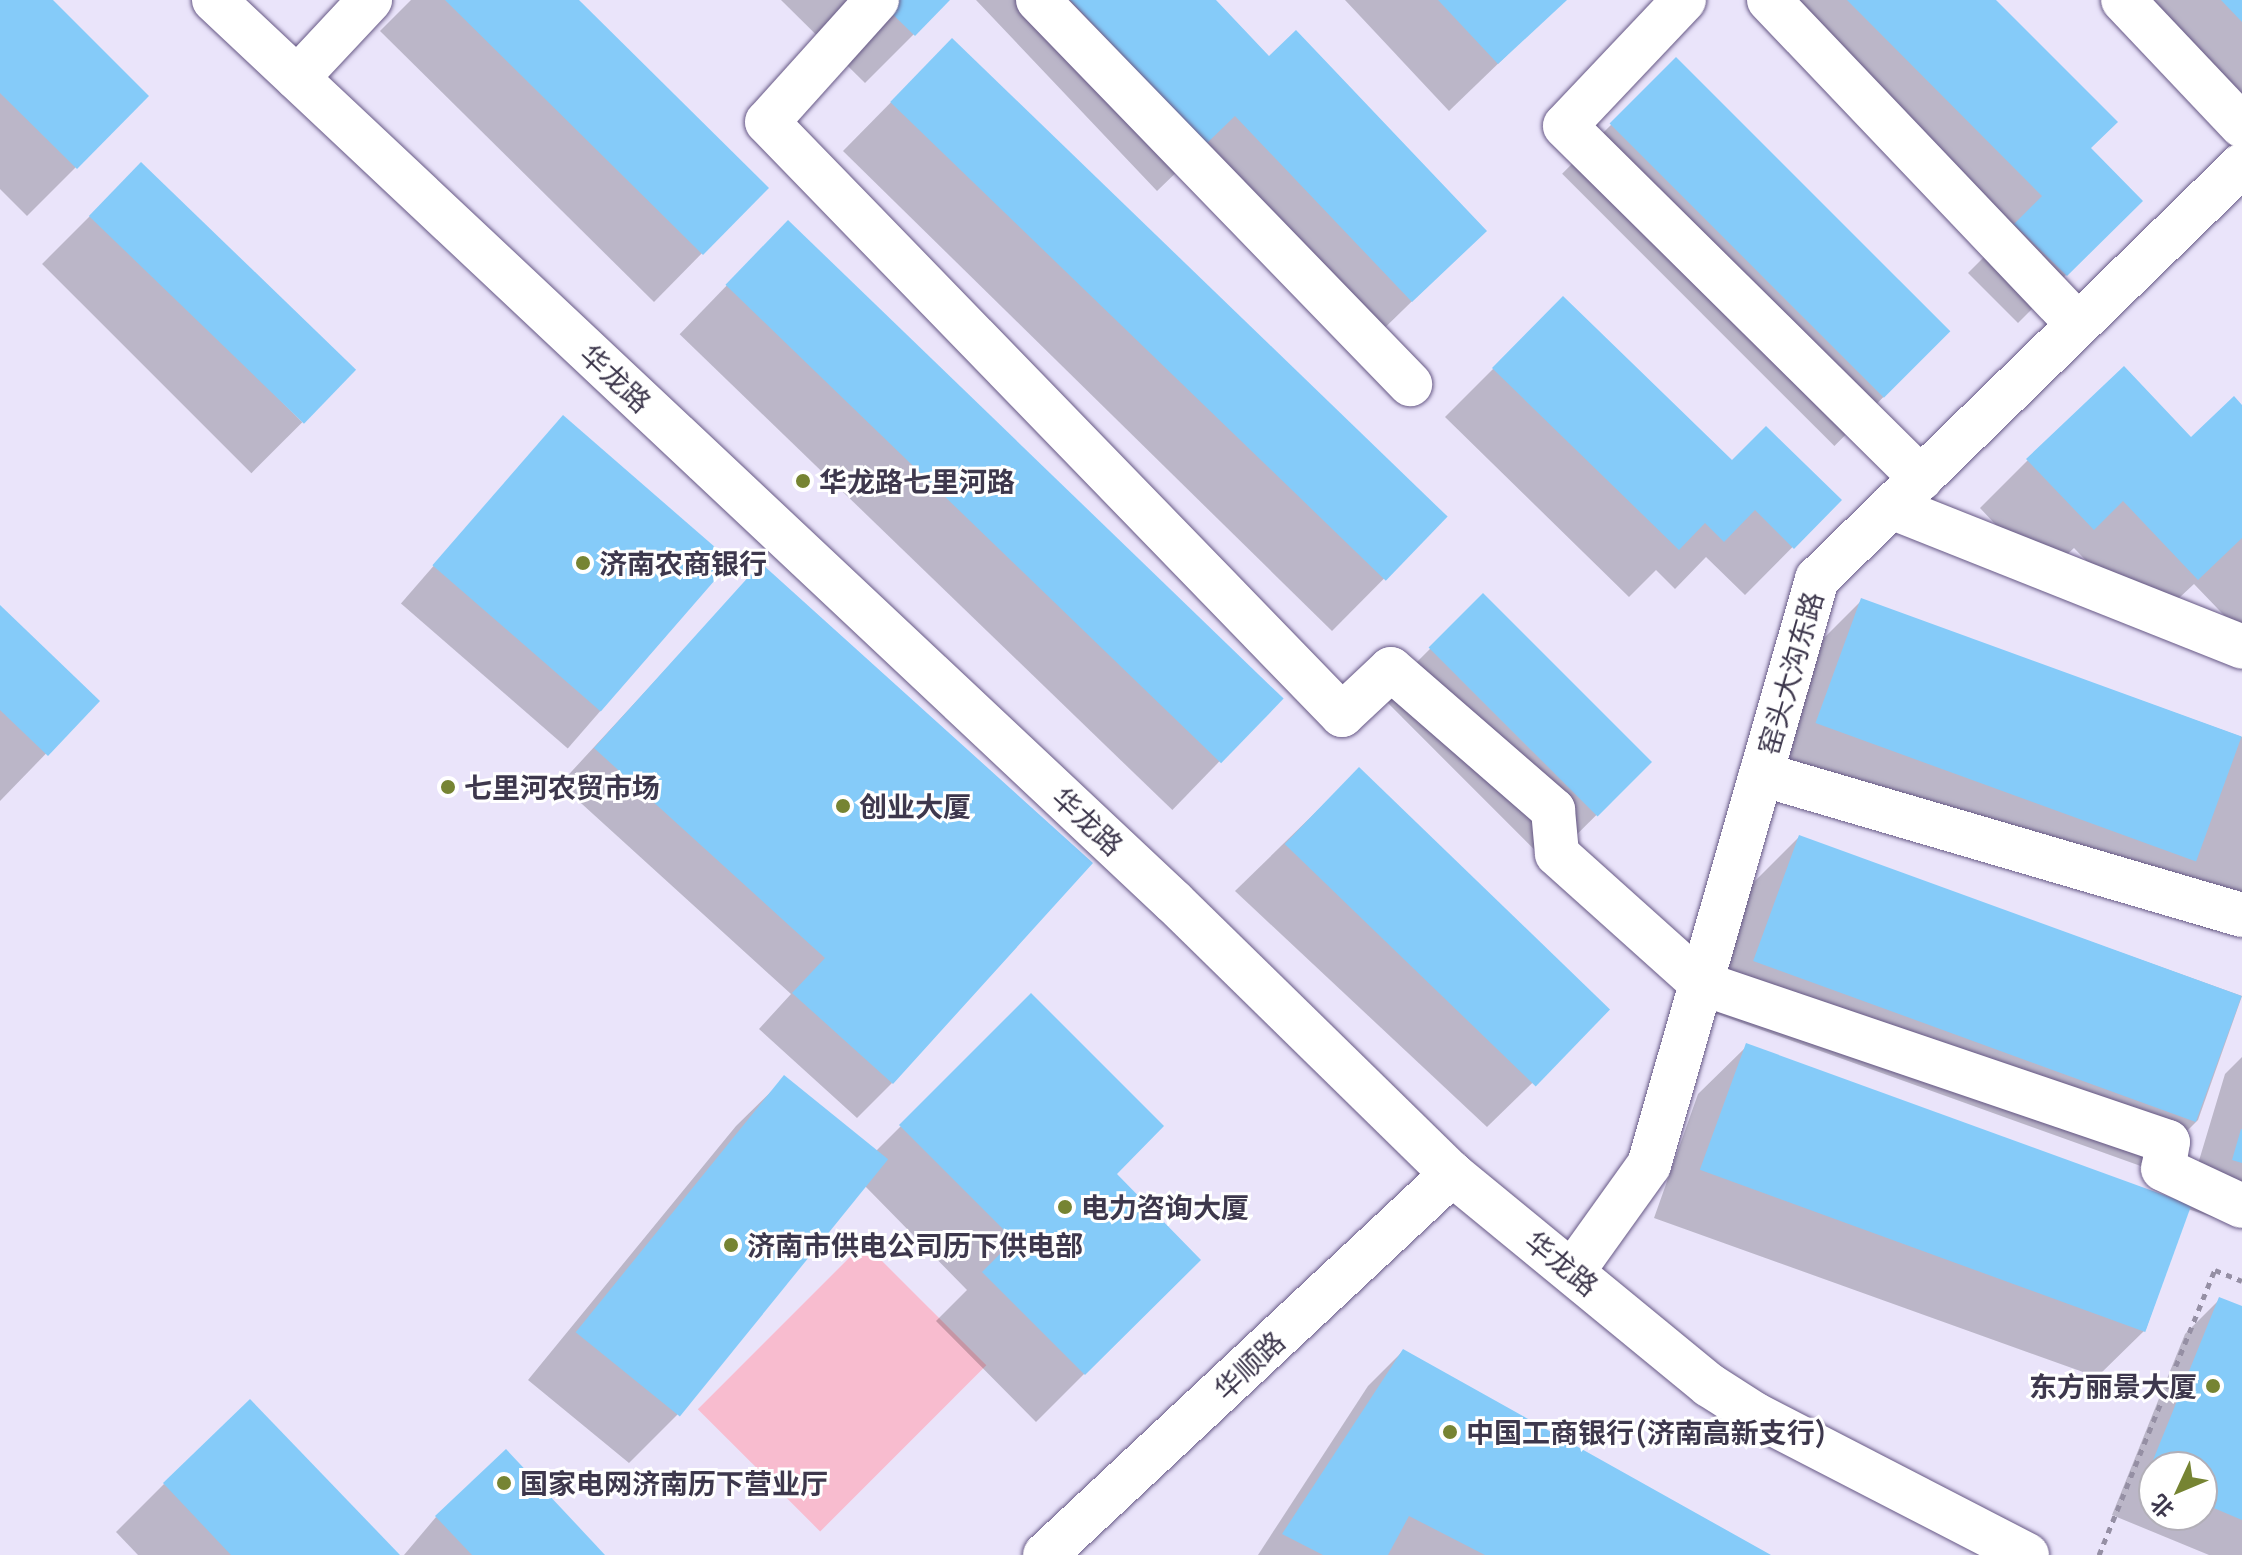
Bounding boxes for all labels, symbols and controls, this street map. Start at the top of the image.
street label: 华龙路 [574,337,658,419]
place label: 华龙路七里河路 [819,464,1015,498]
marker: 华龙路七里河路 [794,472,812,490]
place label: 济南农商银行 [599,546,767,580]
marker: 济南农商银行 [574,554,592,572]
street label: 窑头大沟东路 [1751,588,1829,758]
place label: 七里河农贸市场 [464,770,660,804]
marker: 七里河农贸市场 [439,778,457,796]
street label: 华龙路 [1046,780,1130,862]
place label: 创业大厦 [859,789,971,823]
marker: 创业大厦 [834,797,852,815]
place label: 电力咨询大厦 [1081,1190,1249,1224]
marker: 电力咨询大厦 [1056,1198,1074,1216]
street label: 华龙路 [1519,1224,1605,1302]
place label: 济南市供电公司历下供电部 [747,1228,1083,1262]
marker: 济南市供电公司历下供电部 [722,1236,740,1254]
street label: 华顺路 [1207,1324,1291,1406]
place label: 东方丽景大厦 [2029,1369,2197,1403]
marker: 东方丽景大厦 [2204,1377,2222,1395]
place label: 中国工商银行(济南高新支行) [1466,1415,1827,1449]
marker: 中国工商银行(济南高新支行) [1441,1423,1459,1441]
north arrow [2138,1451,2218,1531]
place label: 国家电网济南历下营业厅 [520,1466,828,1500]
marker: 国家电网济南历下营业厅 [495,1474,513,1492]
text: 北 [2144,1488,2181,1525]

